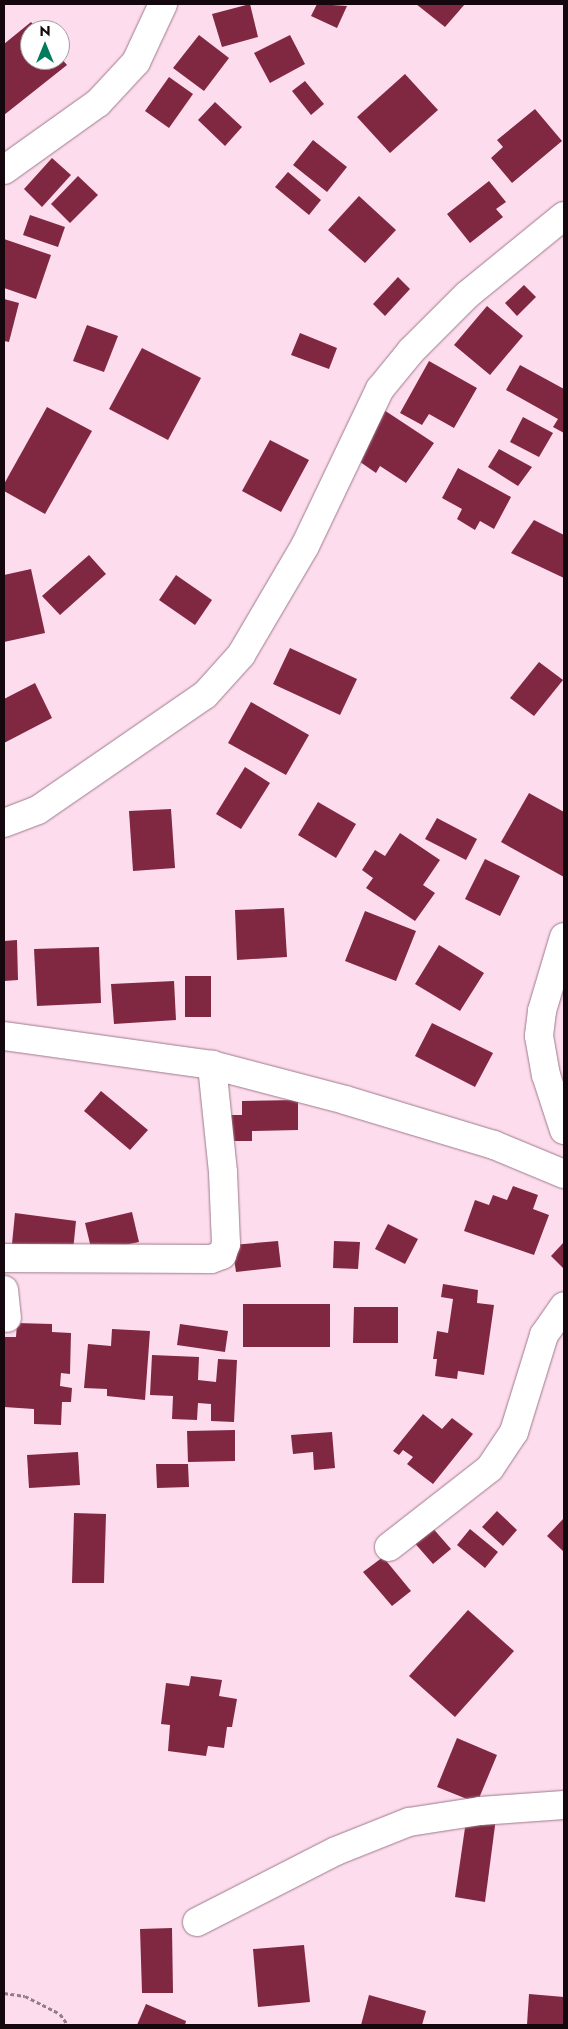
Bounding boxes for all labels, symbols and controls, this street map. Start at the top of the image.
north arrow [20,20,70,70]
text: N [39,21,51,41]

